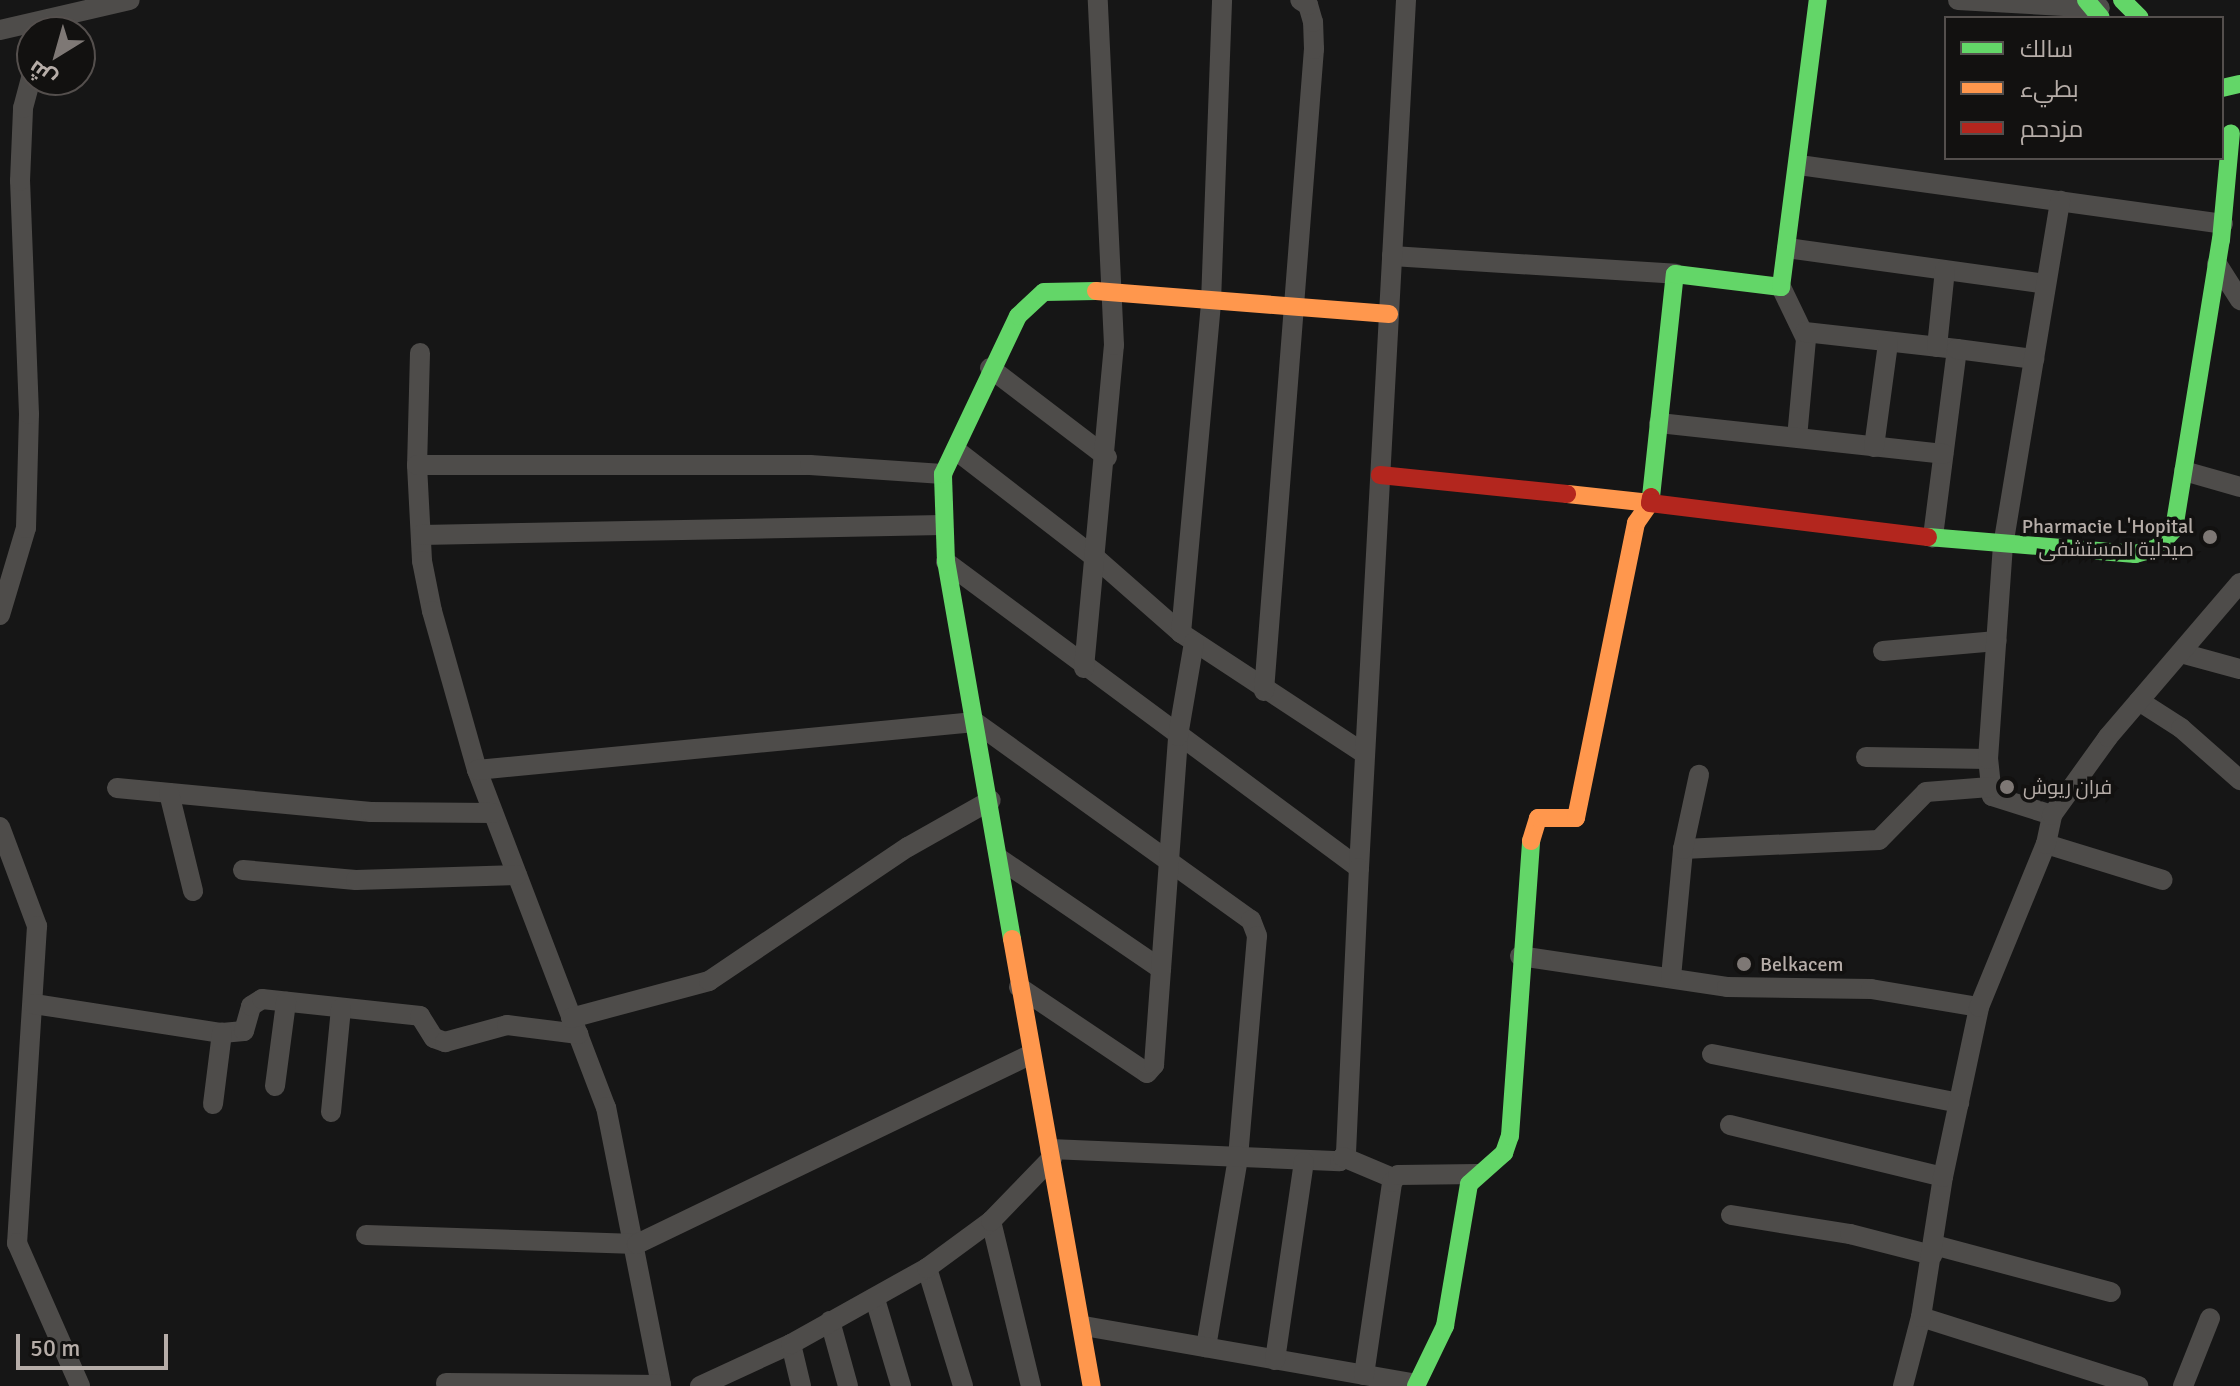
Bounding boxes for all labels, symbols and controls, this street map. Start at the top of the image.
north arrow [16,16,96,96]
legend [1944,16,2224,160]
text: سالك [2020,34,2073,64]
text: ش [23,55,62,93]
text: بطيء [2020,74,2079,104]
text: مزدحم [2020,114,2083,144]
place label: Pharmacie L'Hopital صيدلية المستشفى [2022,514,2194,561]
marker: Pharmacie L'Hopital صيدلية المستشفى [2201,528,2219,546]
place label: فران ريوش [2023,775,2112,799]
marker: فران ريوش [1998,778,2016,796]
place label: Belkacem [1760,952,1843,976]
marker: Belkacem [1735,955,1753,973]
scale bar [20,1318,172,1368]
text: 50 m [30,1333,80,1363]

